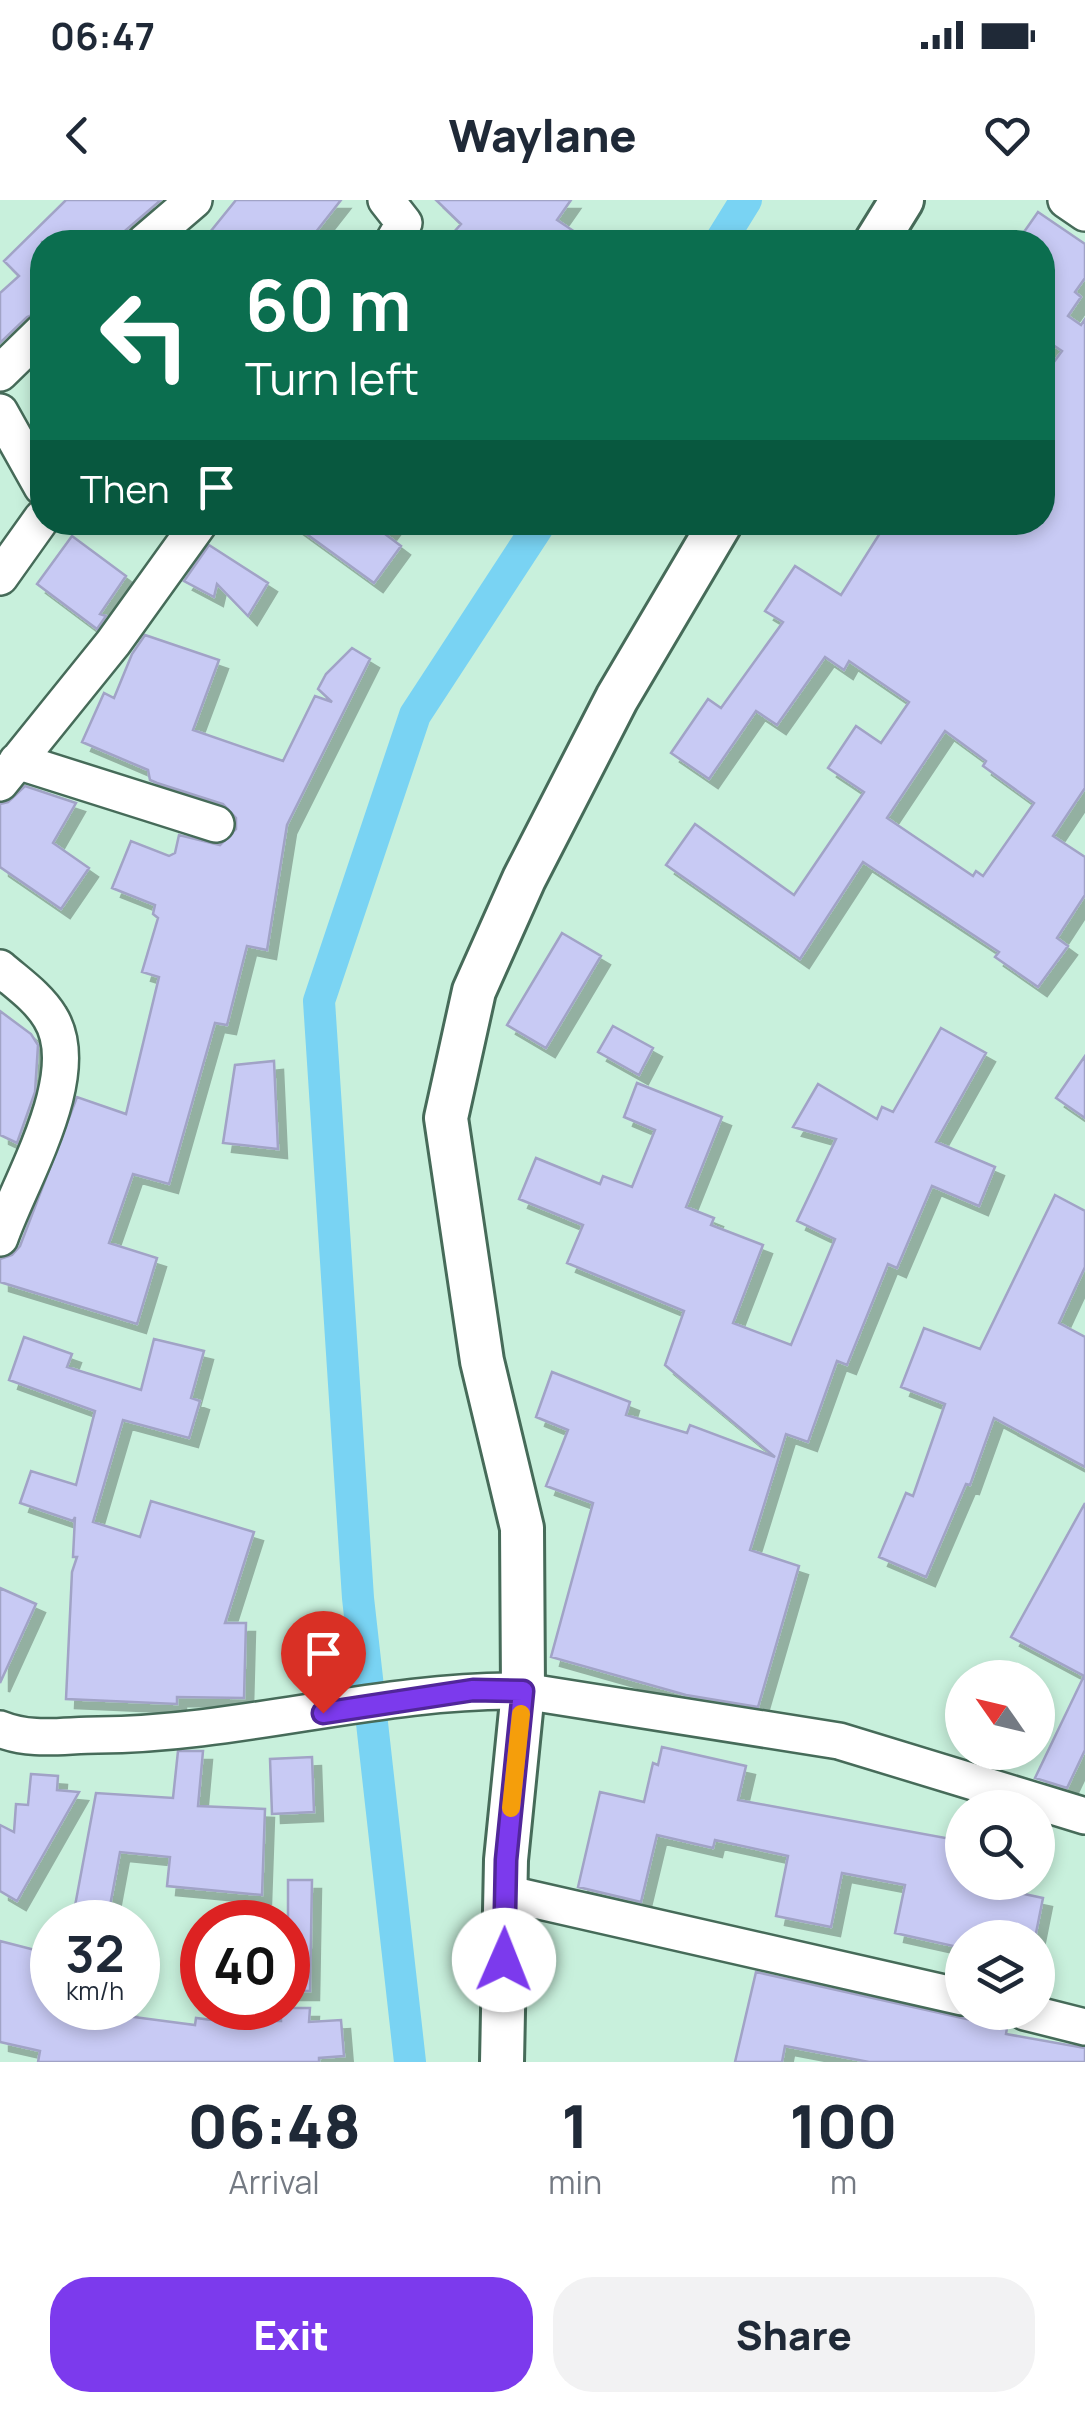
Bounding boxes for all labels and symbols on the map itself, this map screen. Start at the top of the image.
pin [281,1611,366,1714]
north arrow [945,1660,1055,1770]
speed limit sign: 40 [180,1900,310,2030]
position arrow [452,1908,556,2012]

